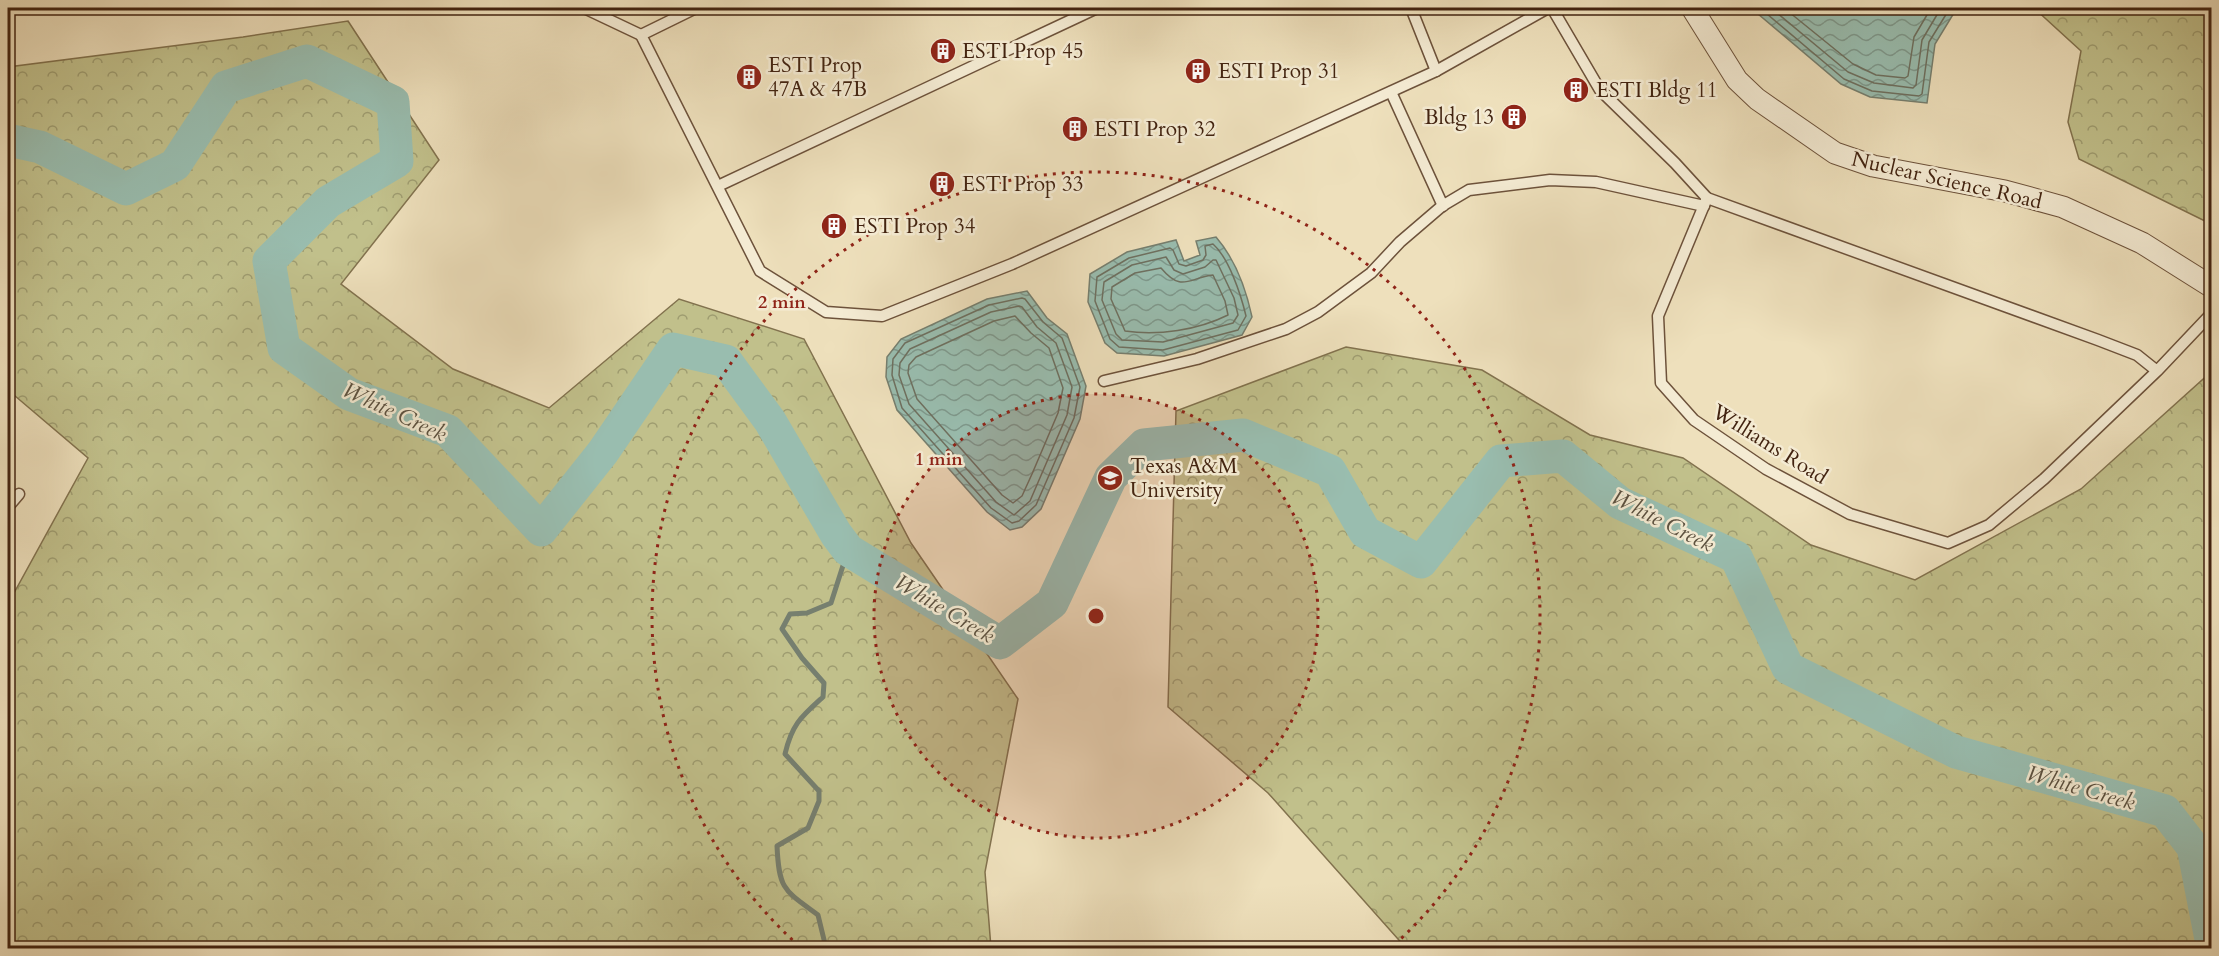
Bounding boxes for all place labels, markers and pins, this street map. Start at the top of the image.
building icon: ESTI Prop 45 [928,36,958,66]
place label: ESTI Prop 45 [962,37,1083,66]
place label: ESTI Prop 47A & 47B [768,51,867,104]
building icon: ESTI Prop 31 [1183,56,1213,86]
place label: ESTI Prop 31 [1218,57,1339,86]
building icon: ESTI Prop 47A & 47B [734,62,764,92]
building icon: ESTI Bldg 11 [1561,75,1591,105]
place label: ESTI Bldg 11 [1596,76,1717,105]
building icon: Bldg 13 [1499,102,1529,132]
place label: Bldg 13 [1424,103,1494,132]
building icon: ESTI Prop 32 [1060,114,1090,144]
place label: ESTI Prop 32 [1094,115,1216,144]
building icon: ESTI Prop 33 [927,169,957,199]
place label: ESTI Prop 33 [962,170,1083,199]
building icon: ESTI Prop 34 [819,211,849,241]
place label: ESTI Prop 34 [854,212,976,241]
place label: Texas A&M University [1130,452,1238,505]
school or university icon: Texas A&M University [1095,463,1125,493]
centre of rings [1086,606,1106,626]

